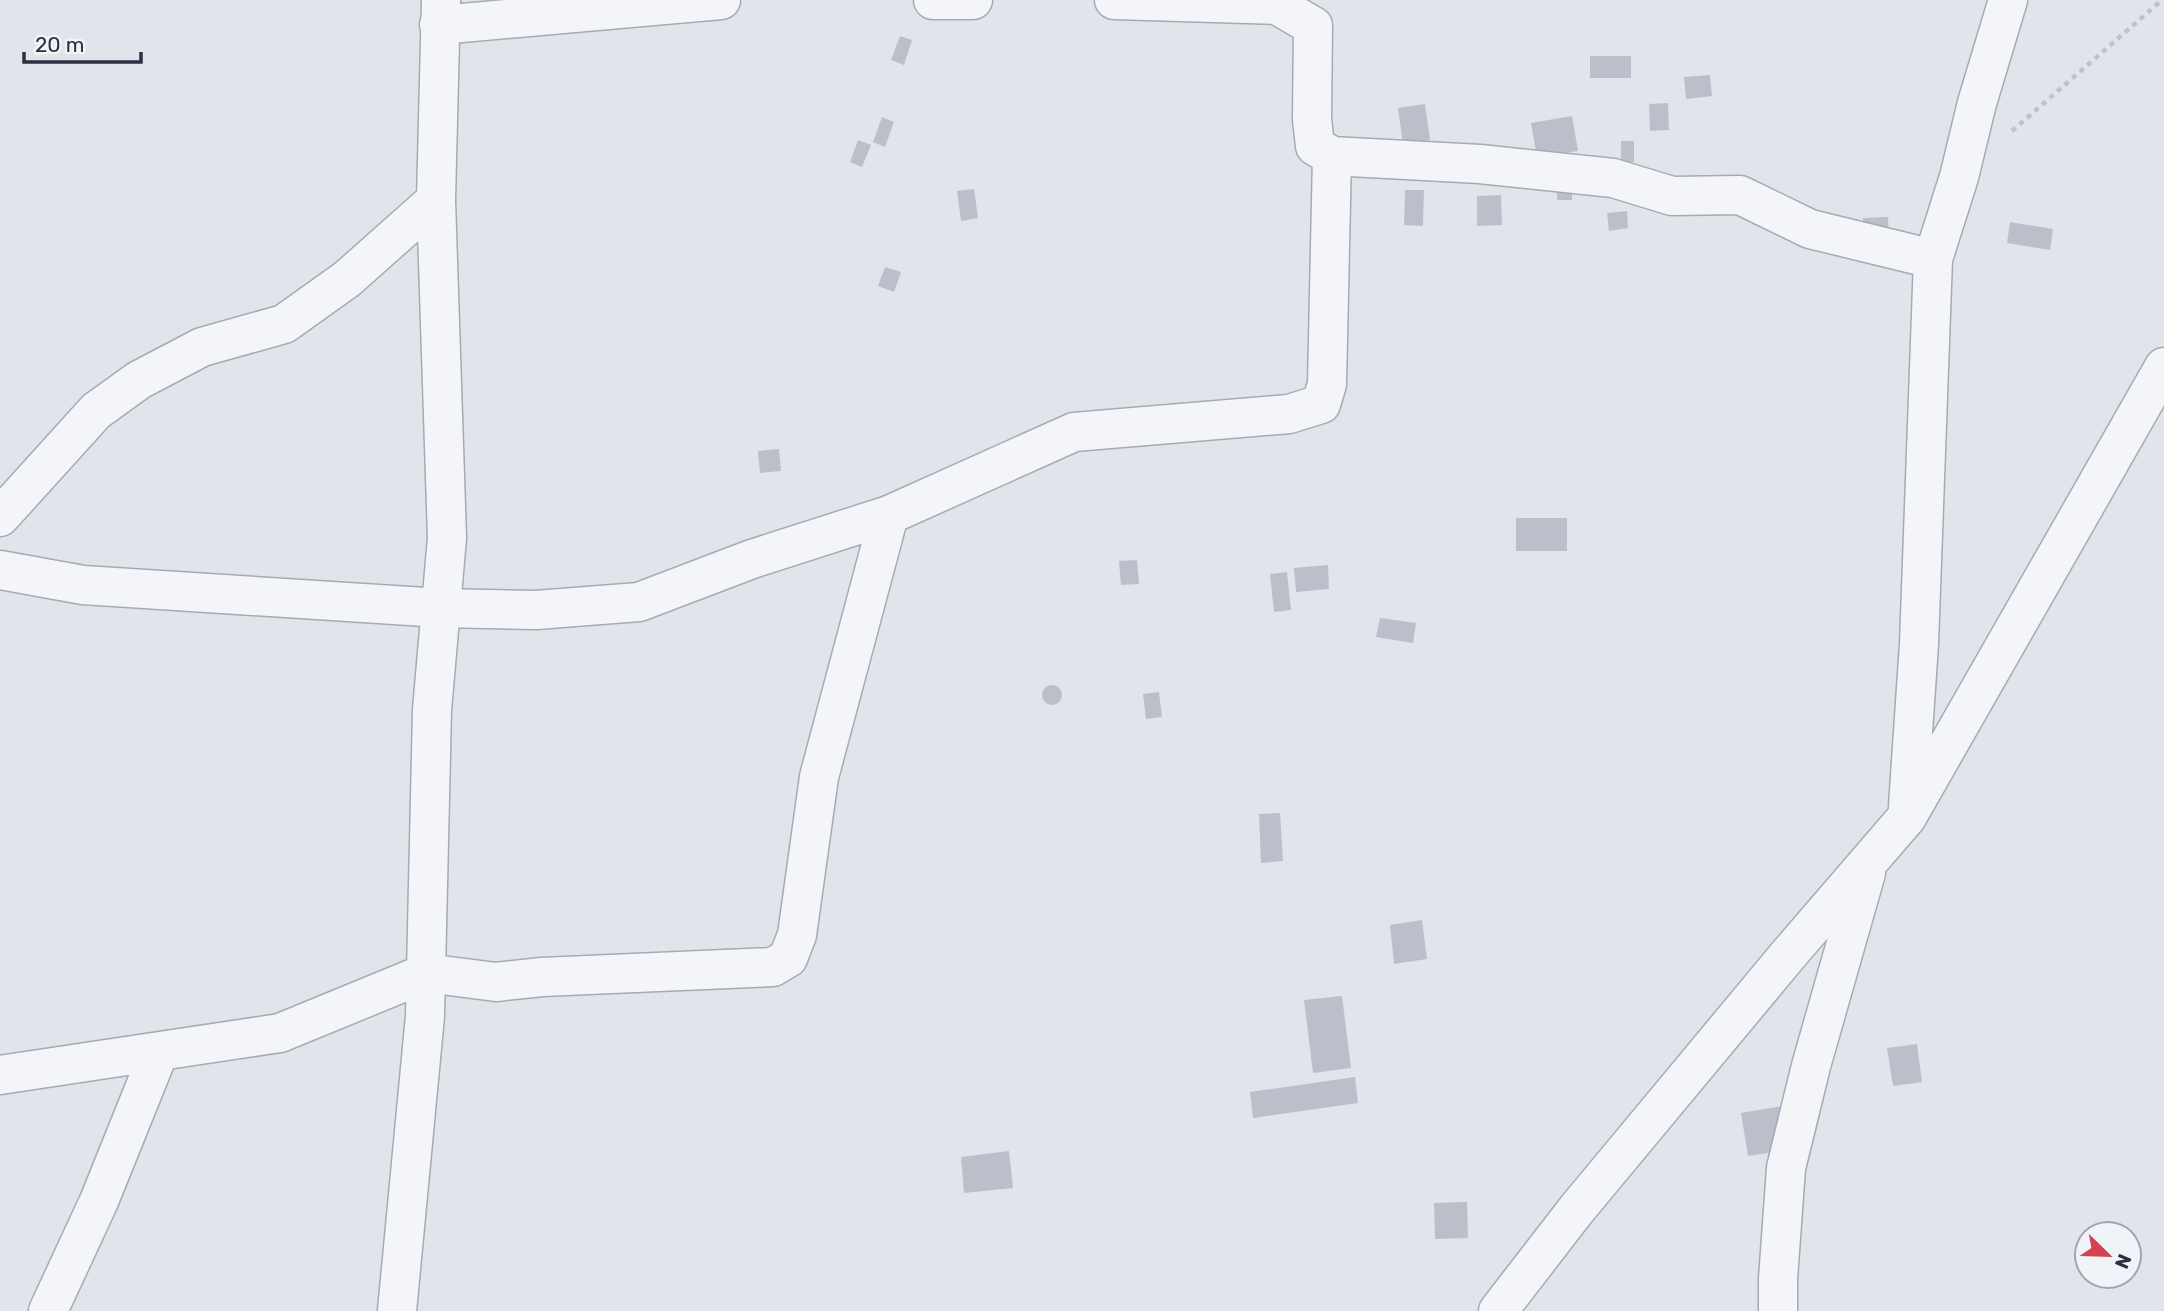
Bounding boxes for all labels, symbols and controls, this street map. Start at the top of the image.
scale bar [24,21,142,65]
text: 20 m [35,32,84,57]
north arrow [2073,1220,2143,1290]
text: N [2110,1251,2136,1272]

